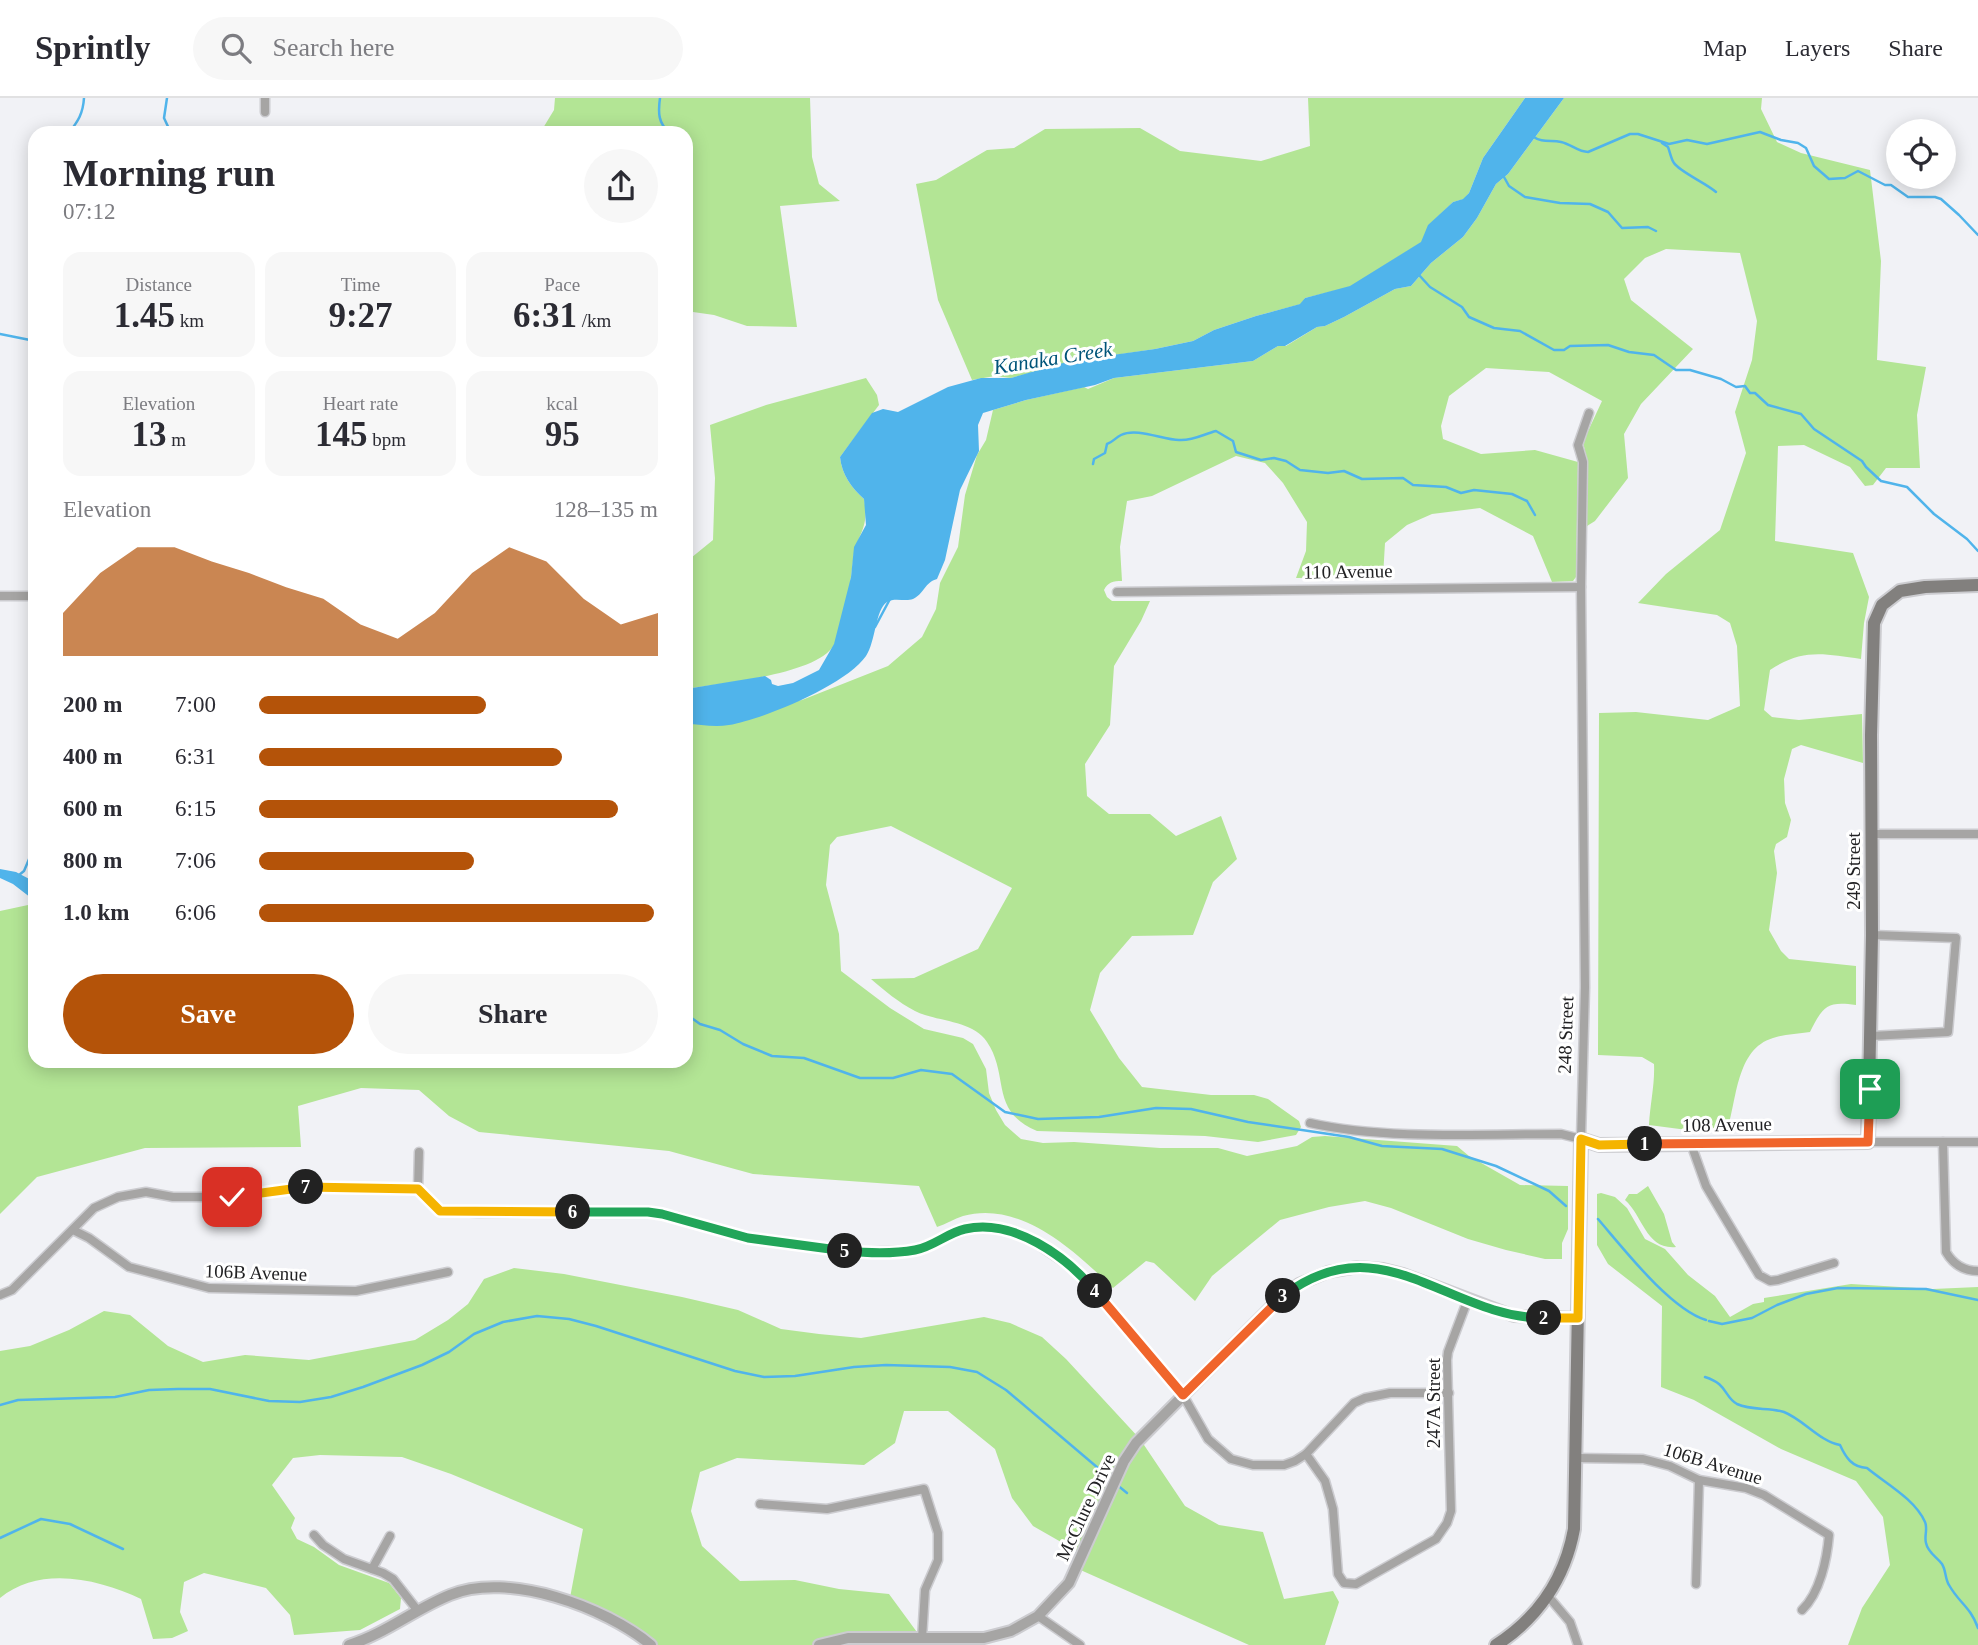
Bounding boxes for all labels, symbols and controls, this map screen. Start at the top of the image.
search box [193,17,683,80]
icon: search [217,29,255,67]
text: Sprintly [35,30,151,66]
text: Search here [273,33,395,62]
text: Map [1703,35,1747,61]
text: Layers [1785,35,1850,61]
text: Share [1888,35,1943,61]
map controls [1886,119,1956,189]
button: locate [1886,119,1956,189]
button: share [584,149,658,223]
text: Morning run [63,152,275,194]
text: 07:12 [63,199,115,224]
text: Distance [126,274,192,295]
text: Time [341,274,380,295]
text: Pace [544,274,580,295]
text: 1.45 [114,296,175,335]
text: 9:27 [328,296,393,335]
text: 6:31 [513,296,577,335]
text: km [175,310,204,331]
text: /km [577,310,611,331]
water label: Kanaka Creek [991,337,1115,379]
text: Elevation [122,393,195,414]
text: Heart rate [323,393,398,414]
text: kcal [546,393,578,414]
text: 13 [132,415,167,454]
text: 145 [315,415,367,454]
text: 95 [545,415,580,454]
text: m [167,429,186,450]
text: bpm [367,429,406,450]
text: Elevation [63,497,151,522]
text: 128–135 m [554,497,658,522]
street label: 110 Avenue [1303,560,1393,583]
text: 200 m [63,692,122,717]
text: 7:00 [175,692,216,717]
text: 400 m [63,744,122,769]
text: 6:31 [175,744,216,769]
text: 600 m [63,796,122,821]
text: 6:15 [175,796,216,821]
street label: 249 Street [1843,832,1864,910]
text: 800 m [63,848,122,873]
text: 7:06 [175,848,216,873]
text: 1.0 km [63,900,129,925]
text: 6:06 [175,900,216,925]
button: Save [63,974,354,1054]
button: Share [368,974,658,1054]
street label: 248 Street [1554,995,1577,1074]
pin [1840,1059,1900,1119]
icon: arrive [1851,1070,1889,1108]
street label: 108 Avenue [1682,1113,1772,1136]
pin: 1 [1628,1126,1662,1162]
text: 1 [1640,1133,1649,1154]
pin [202,1167,262,1227]
pin: 7 [288,1170,324,1204]
text: 7 [301,1176,310,1197]
icon: check [213,1178,251,1216]
pin: 6 [556,1194,590,1230]
text: 6 [568,1201,577,1222]
pin: 5 [828,1234,862,1268]
text: 5 [840,1240,849,1261]
street label: 106B Avenue [204,1260,308,1285]
pin: 4 [1078,1274,1112,1308]
pin: 3 [1266,1278,1300,1314]
text: 4 [1090,1280,1099,1301]
text: 3 [1278,1285,1287,1306]
pin: 2 [1526,1300,1562,1336]
text: 2 [1539,1307,1548,1328]
street label: 247A Street [1423,1357,1444,1448]
street label: 106B Avenue [1661,1438,1765,1489]
street label: McClure Drive [1052,1450,1119,1564]

